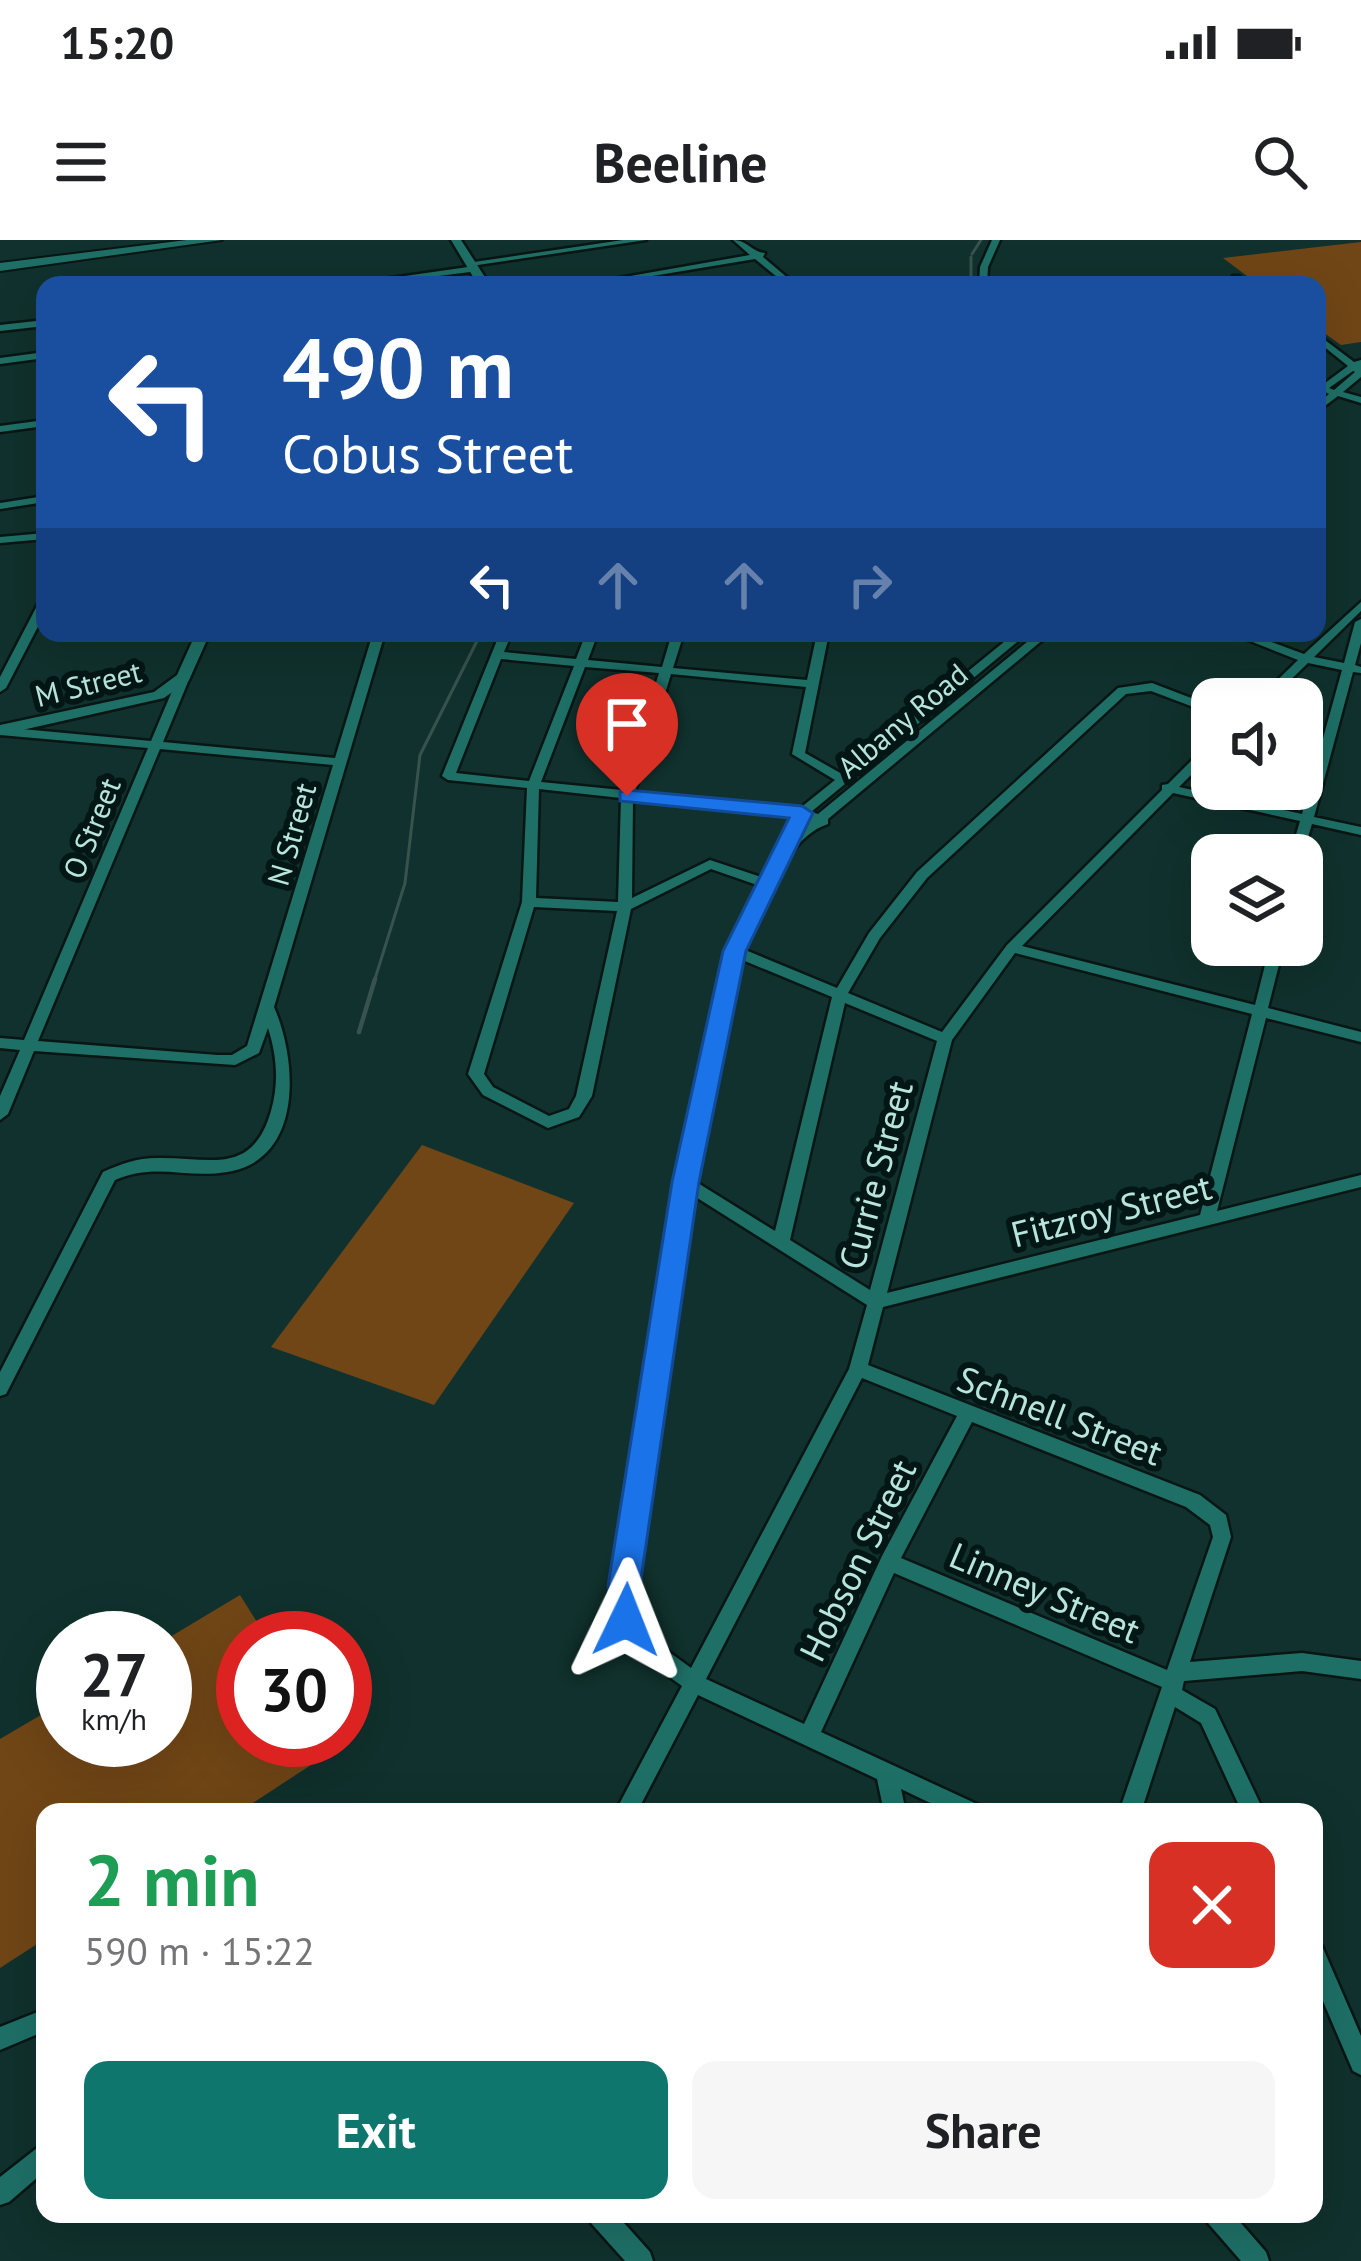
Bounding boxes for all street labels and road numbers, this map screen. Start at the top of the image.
street label: M Street [31,651,145,715]
street label: Albany Road [829,654,975,786]
street label: O Street [53,772,129,884]
street label: N Street [258,778,324,890]
street label: Currie Street [827,1076,923,1274]
street label: Fitzroy Street [1006,1162,1216,1258]
street label: Schnell Street [951,1354,1169,1476]
street label: Hobson Street [788,1451,926,1669]
street label: Linney Street [943,1531,1147,1653]

